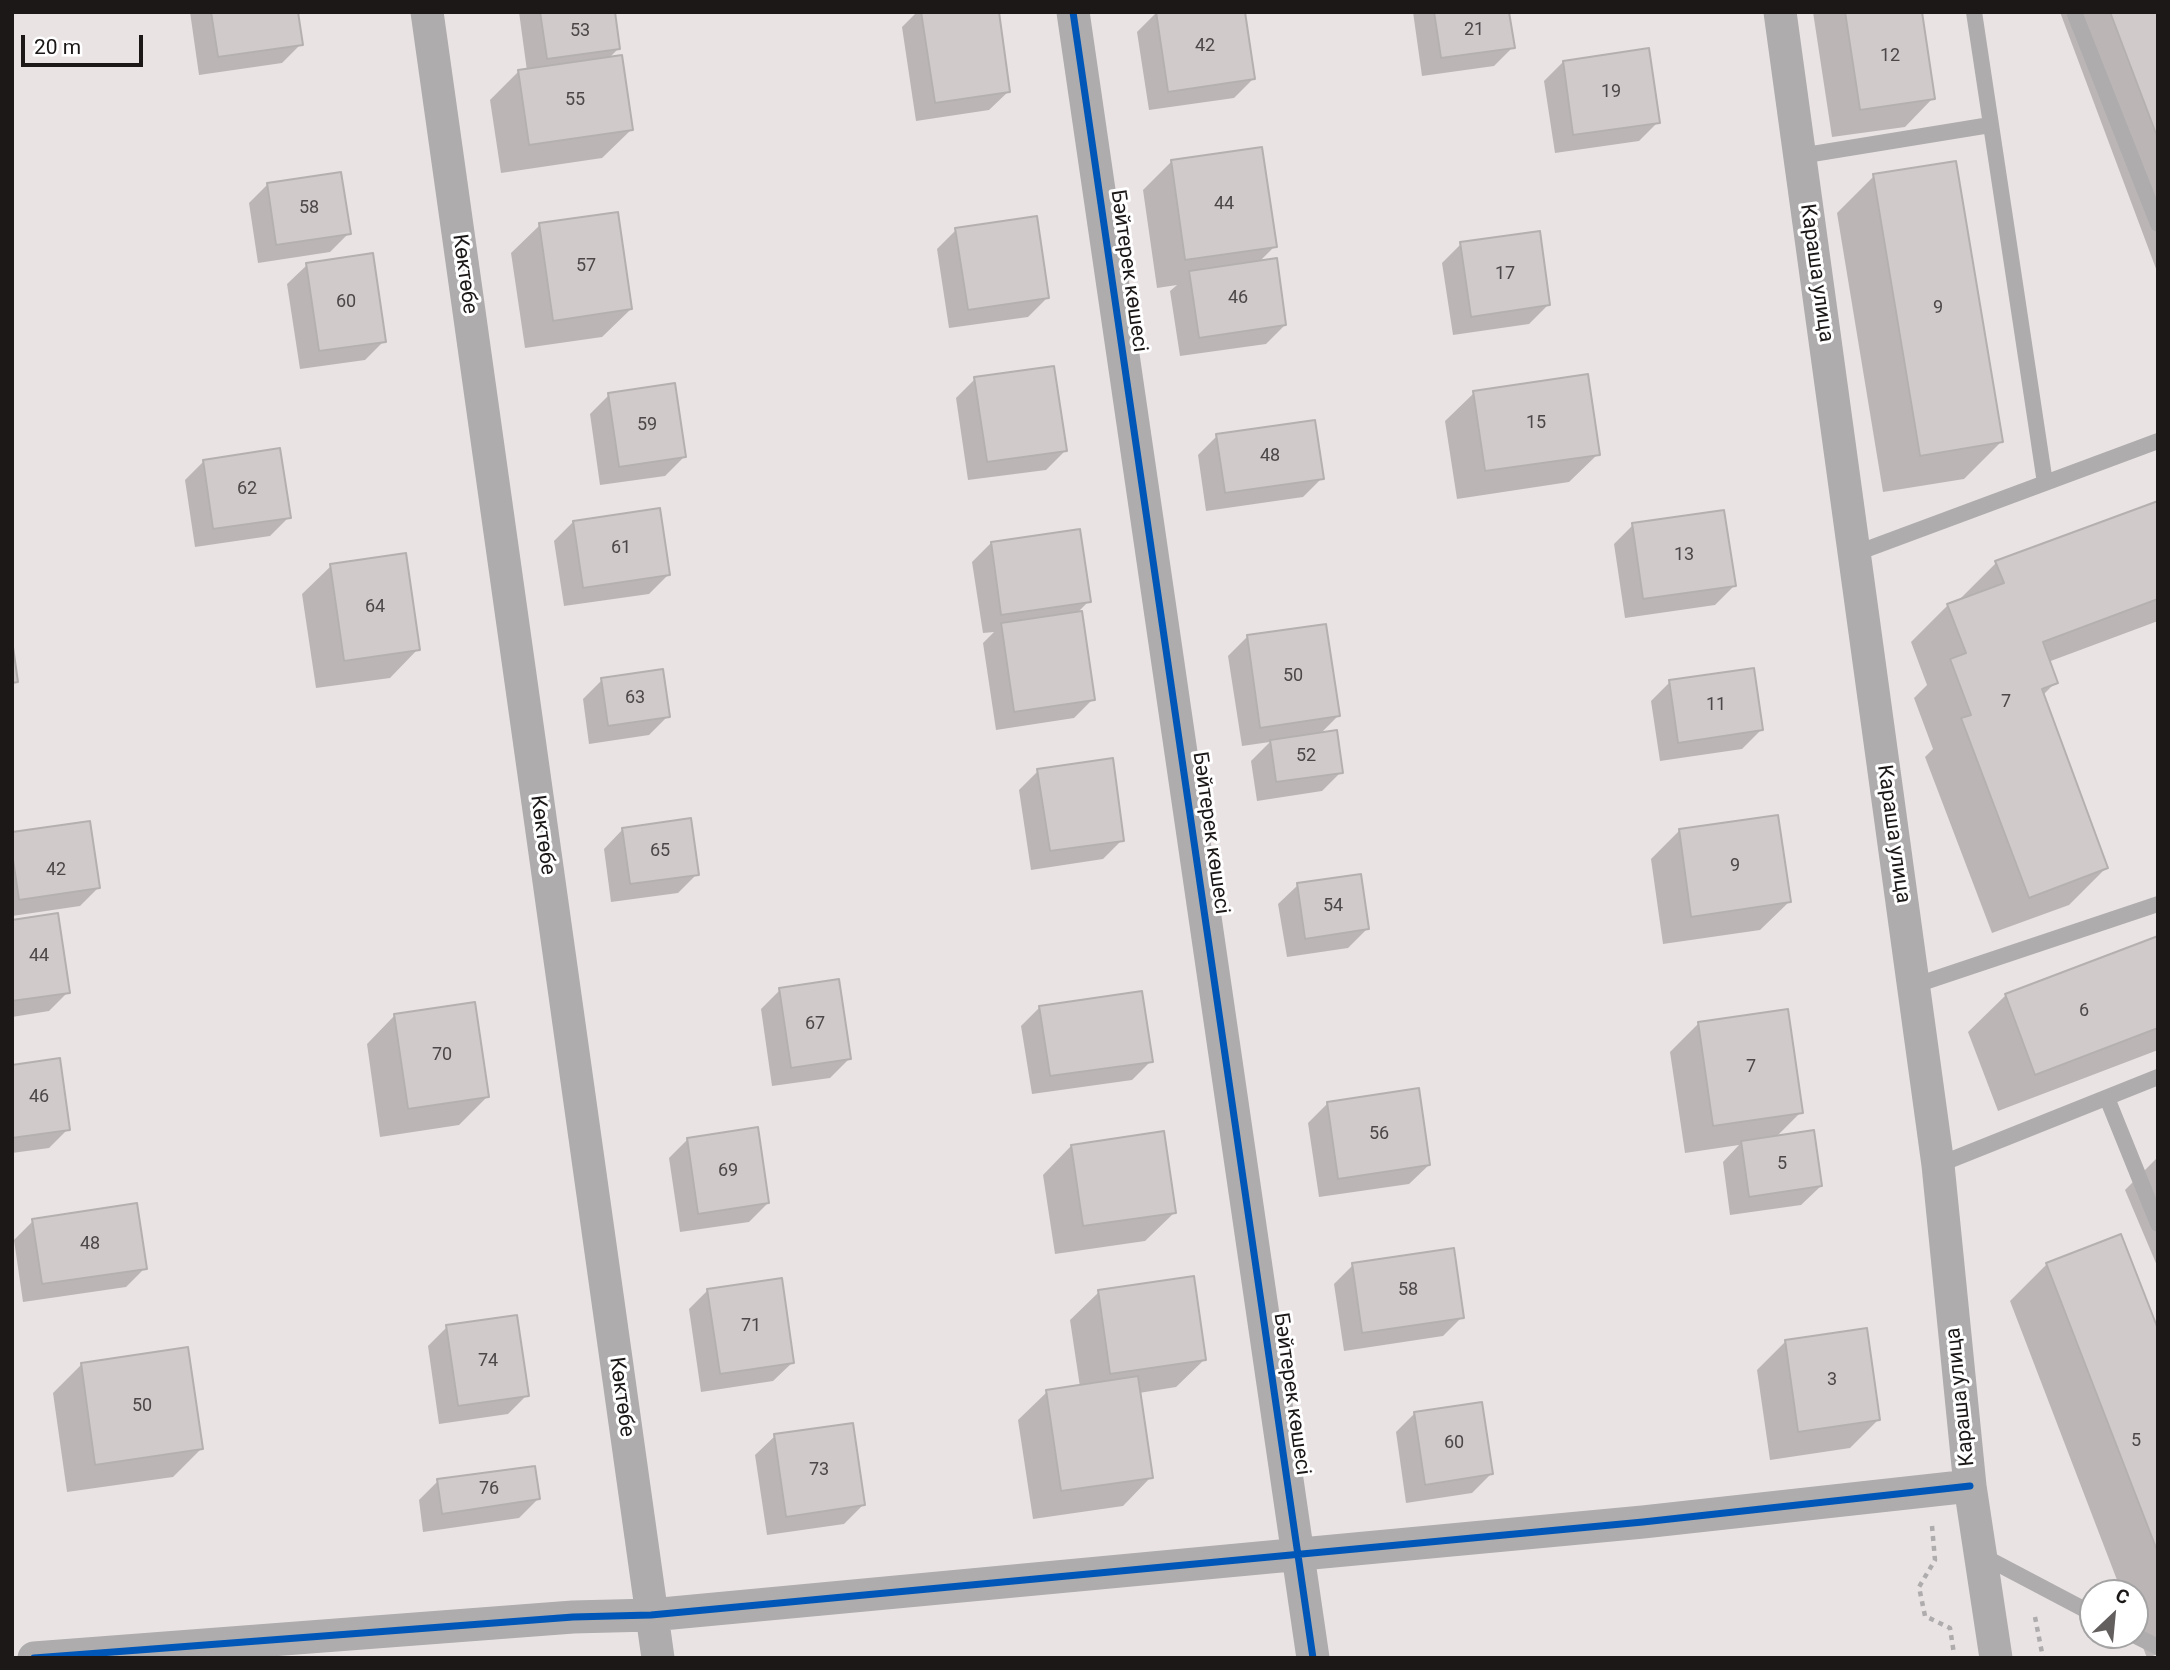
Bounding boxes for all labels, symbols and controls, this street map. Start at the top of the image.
house number: 21 [1464,19,1484,41]
house number: 53 [570,20,590,42]
scale bar [24,21,147,65]
text: 20 m [34,35,81,59]
house number: 42 [1195,35,1215,57]
house number: 12 [1880,45,1900,67]
house number: 19 [1601,81,1621,103]
house number: 55 [565,89,585,111]
street label: Бәйтерек көшесі [1104,188,1152,354]
house number: 44 [1214,193,1234,215]
house number: 58 [299,197,319,219]
street label: Караша улица [1794,202,1838,344]
street label: Көктөбе [446,232,482,316]
house number: 57 [576,255,596,277]
house number: 17 [1495,263,1515,285]
house number: 46 [1228,287,1248,309]
house number: 60 [336,291,356,313]
house number: 9 [1933,297,1943,319]
house number: 15 [1526,412,1546,434]
house number: 59 [637,414,657,436]
house number: 48 [1260,445,1280,467]
house number: 62 [237,478,257,500]
house number: 61 [611,537,631,559]
house number: 13 [1674,544,1694,566]
house number: 64 [365,596,385,618]
house number: 50 [1283,665,1303,687]
house number: 63 [625,687,645,709]
house number: 7 [2001,691,2011,713]
house number: 11 [1706,694,1726,716]
house number: 52 [1296,745,1316,767]
street label: Бәйтерек көшесі [1186,750,1234,916]
street label: Караша улица [1871,763,1915,905]
street label: Көктөбе [524,793,560,877]
house number: 65 [650,840,670,862]
house number: 9 [1730,855,1740,877]
house number: 42 [46,859,66,881]
house number: 54 [1323,895,1343,917]
house number: 44 [29,945,49,967]
house number: 6 [2079,1000,2089,1022]
house number: 67 [805,1013,825,1035]
house number: 70 [432,1044,452,1066]
house number: 7 [1746,1056,1756,1078]
house number: 46 [29,1086,49,1108]
house number: 56 [1369,1123,1389,1145]
house number: 5 [1777,1153,1787,1175]
house number: 69 [718,1160,738,1182]
house number: 48 [80,1233,100,1255]
house number: 58 [1398,1279,1418,1301]
street label: Бәйтерек көшесі [1267,1311,1315,1477]
house number: 71 [741,1315,761,1337]
street label: Караша улица [1941,1326,1981,1468]
house number: 74 [478,1350,498,1372]
street label: Көктөбе [603,1355,639,1439]
house number: 3 [1827,1369,1837,1391]
house number: 50 [132,1395,152,1417]
house number: 5 [2131,1430,2141,1452]
house number: 60 [1444,1432,1464,1454]
house number: 73 [809,1459,829,1481]
house number: 76 [479,1478,499,1500]
north arrow [2079,1579,2149,1649]
text: С [2112,1583,2133,1610]

